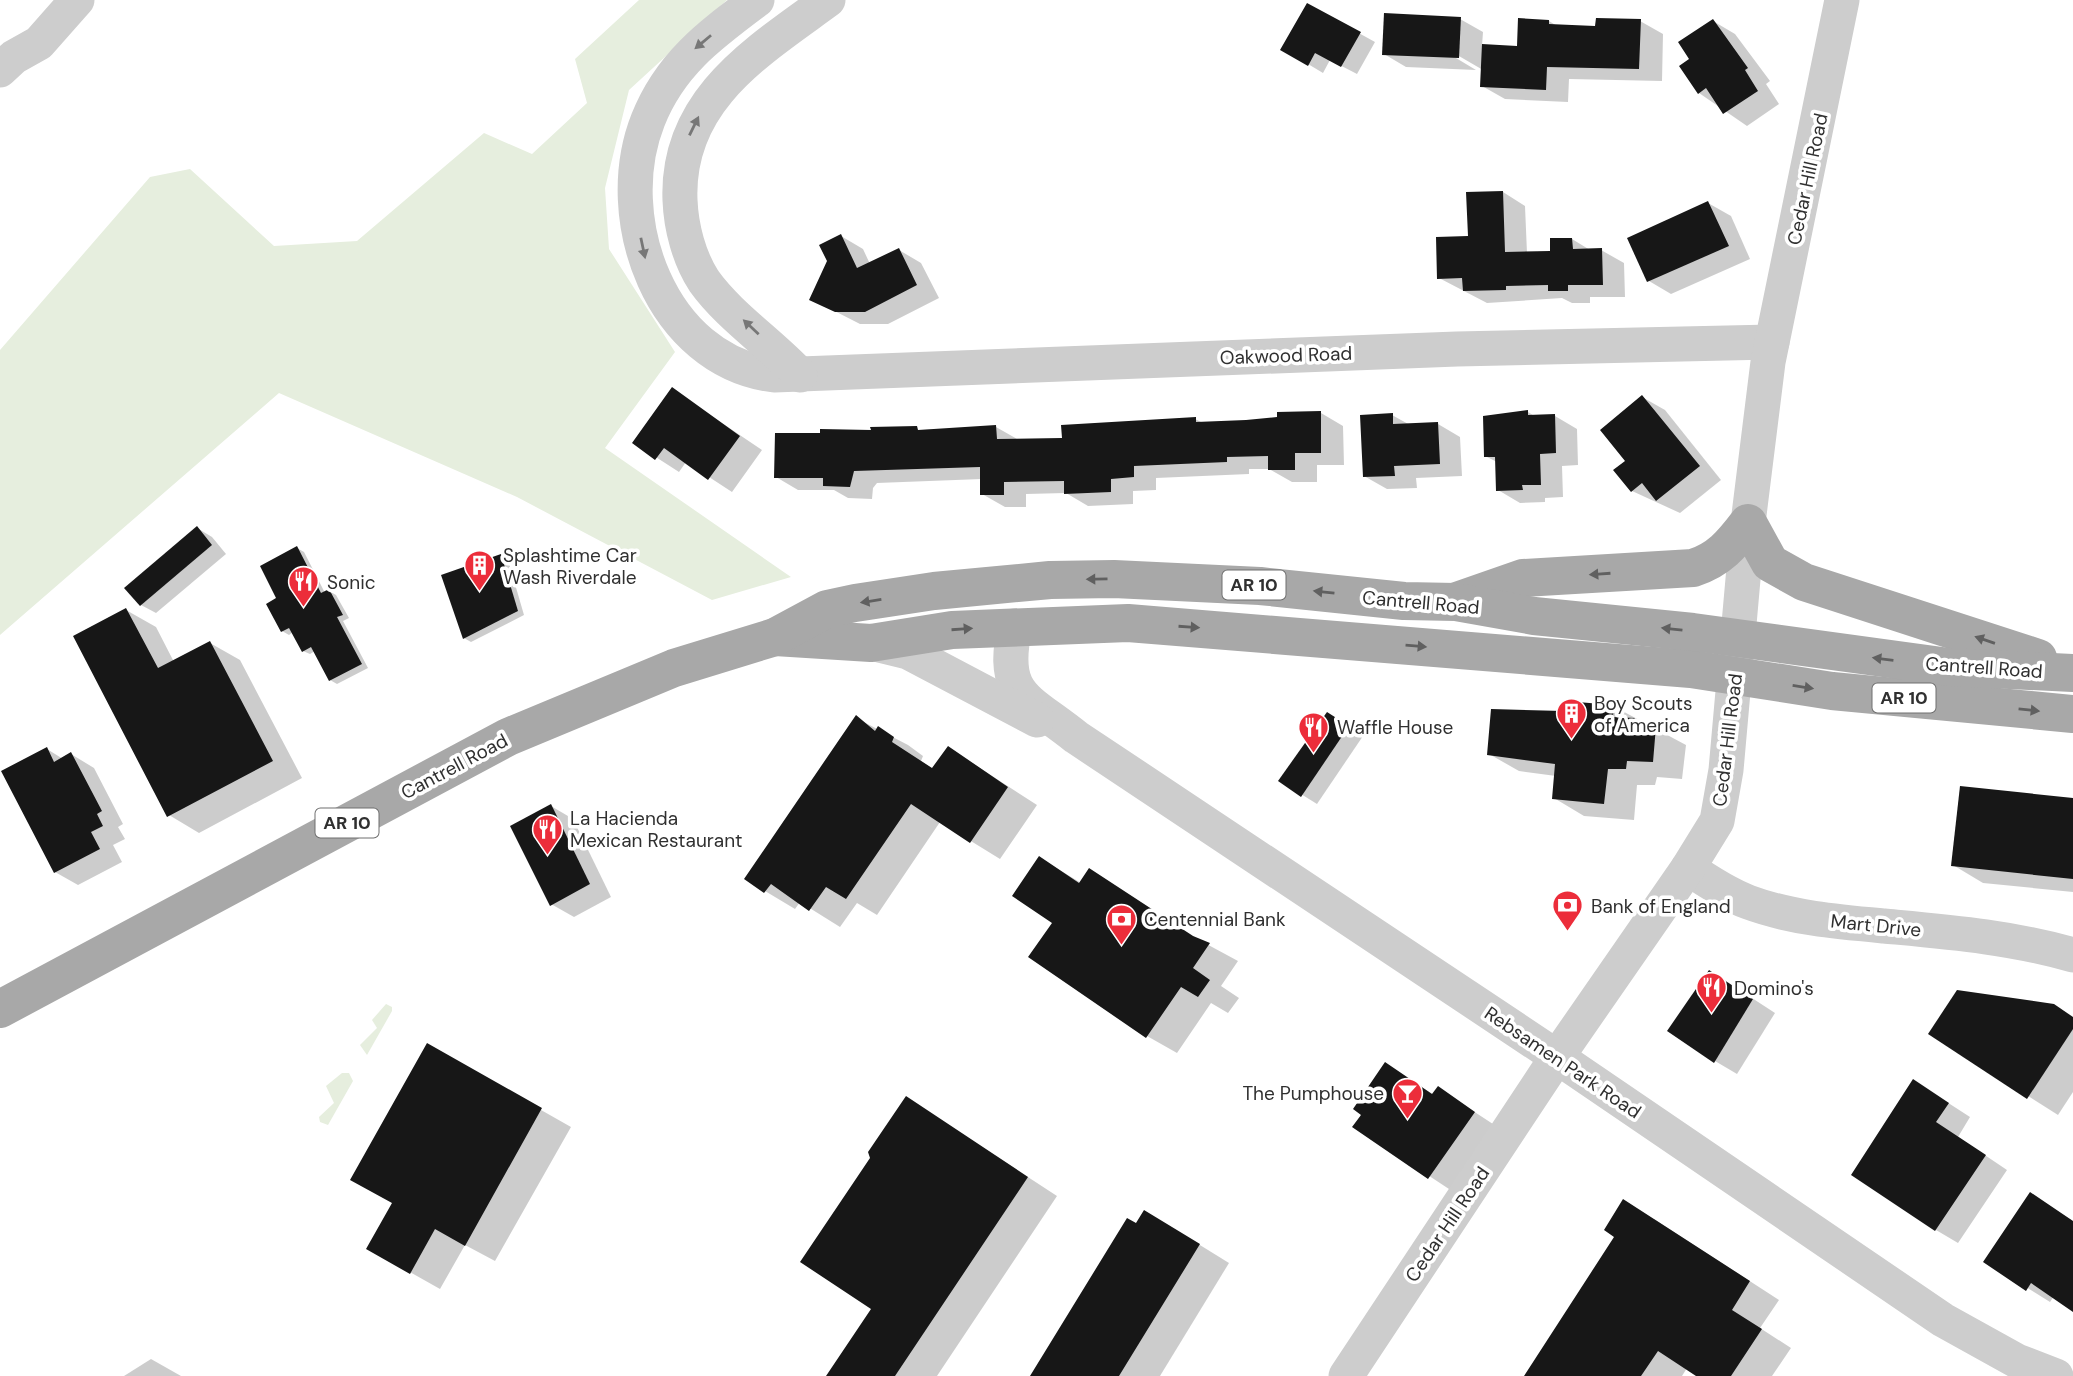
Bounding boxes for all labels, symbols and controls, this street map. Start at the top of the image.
one-way arrow [694,34,712,49]
street label: Cedar Hill Road [1781,111,1834,247]
one-way arrow [688,116,699,136]
one-way arrow [637,237,648,259]
one-way arrow [742,319,760,335]
street label: Oakwood Road [1219,341,1353,370]
place label: Splashtime Car Wash Riverdale [503,543,637,590]
building icon: Splashtime Car Wash Riverdale [463,549,497,593]
restaurant icon: Sonic [287,565,321,609]
one-way arrow [1589,568,1611,579]
place label: Sonic [327,570,376,595]
road number: AR 10 [1222,570,1286,600]
one-way arrow [1086,573,1108,585]
street label: Cantrell Road [1361,585,1481,620]
one-way arrow [1313,587,1335,598]
one-way arrow [860,595,882,606]
one-way arrow [1179,622,1201,633]
one-way arrow [951,623,973,634]
one-way arrow [1661,624,1683,635]
one-way arrow [1975,634,1996,645]
one-way arrow [1405,641,1427,652]
street label: Cantrell Road [1924,651,2043,684]
one-way arrow [1872,653,1894,664]
street label: Cedar Hill Road [1707,672,1748,808]
one-way arrow [1792,681,1814,692]
road number: AR 10 [1872,684,1936,712]
place label: Boy Scouts of America [1594,691,1693,738]
building icon: Boy Scouts of America [1554,697,1588,741]
one-way arrow [2019,705,2041,716]
restaurant icon: Waffle House [1297,710,1331,754]
place label: Waffle House [1337,715,1453,740]
street label: Cantrell Road [396,728,512,805]
place label: La Hacienda Mexican Restaurant [570,806,743,853]
road number: AR 10 [316,808,378,838]
restaurant icon: La Hacienda Mexican Restaurant [530,812,564,856]
bank icon: Bank of England [1551,889,1585,933]
place label: Bank of England [1591,894,1731,919]
bank icon: Centennial Bank [1104,902,1138,946]
place label: Centennial Bank [1144,907,1286,932]
street label: Mart Drive [1829,908,1922,943]
restaurant icon: Domino's [1694,971,1728,1015]
place label: Domino's [1734,976,1814,1001]
street label: Rebsamen Park Road [1480,1001,1646,1124]
bar icon: The Pumphouse [1390,1076,1424,1120]
place label: The Pumphouse [1242,1081,1384,1106]
street label: Cedar Hill Road [1400,1162,1495,1287]

